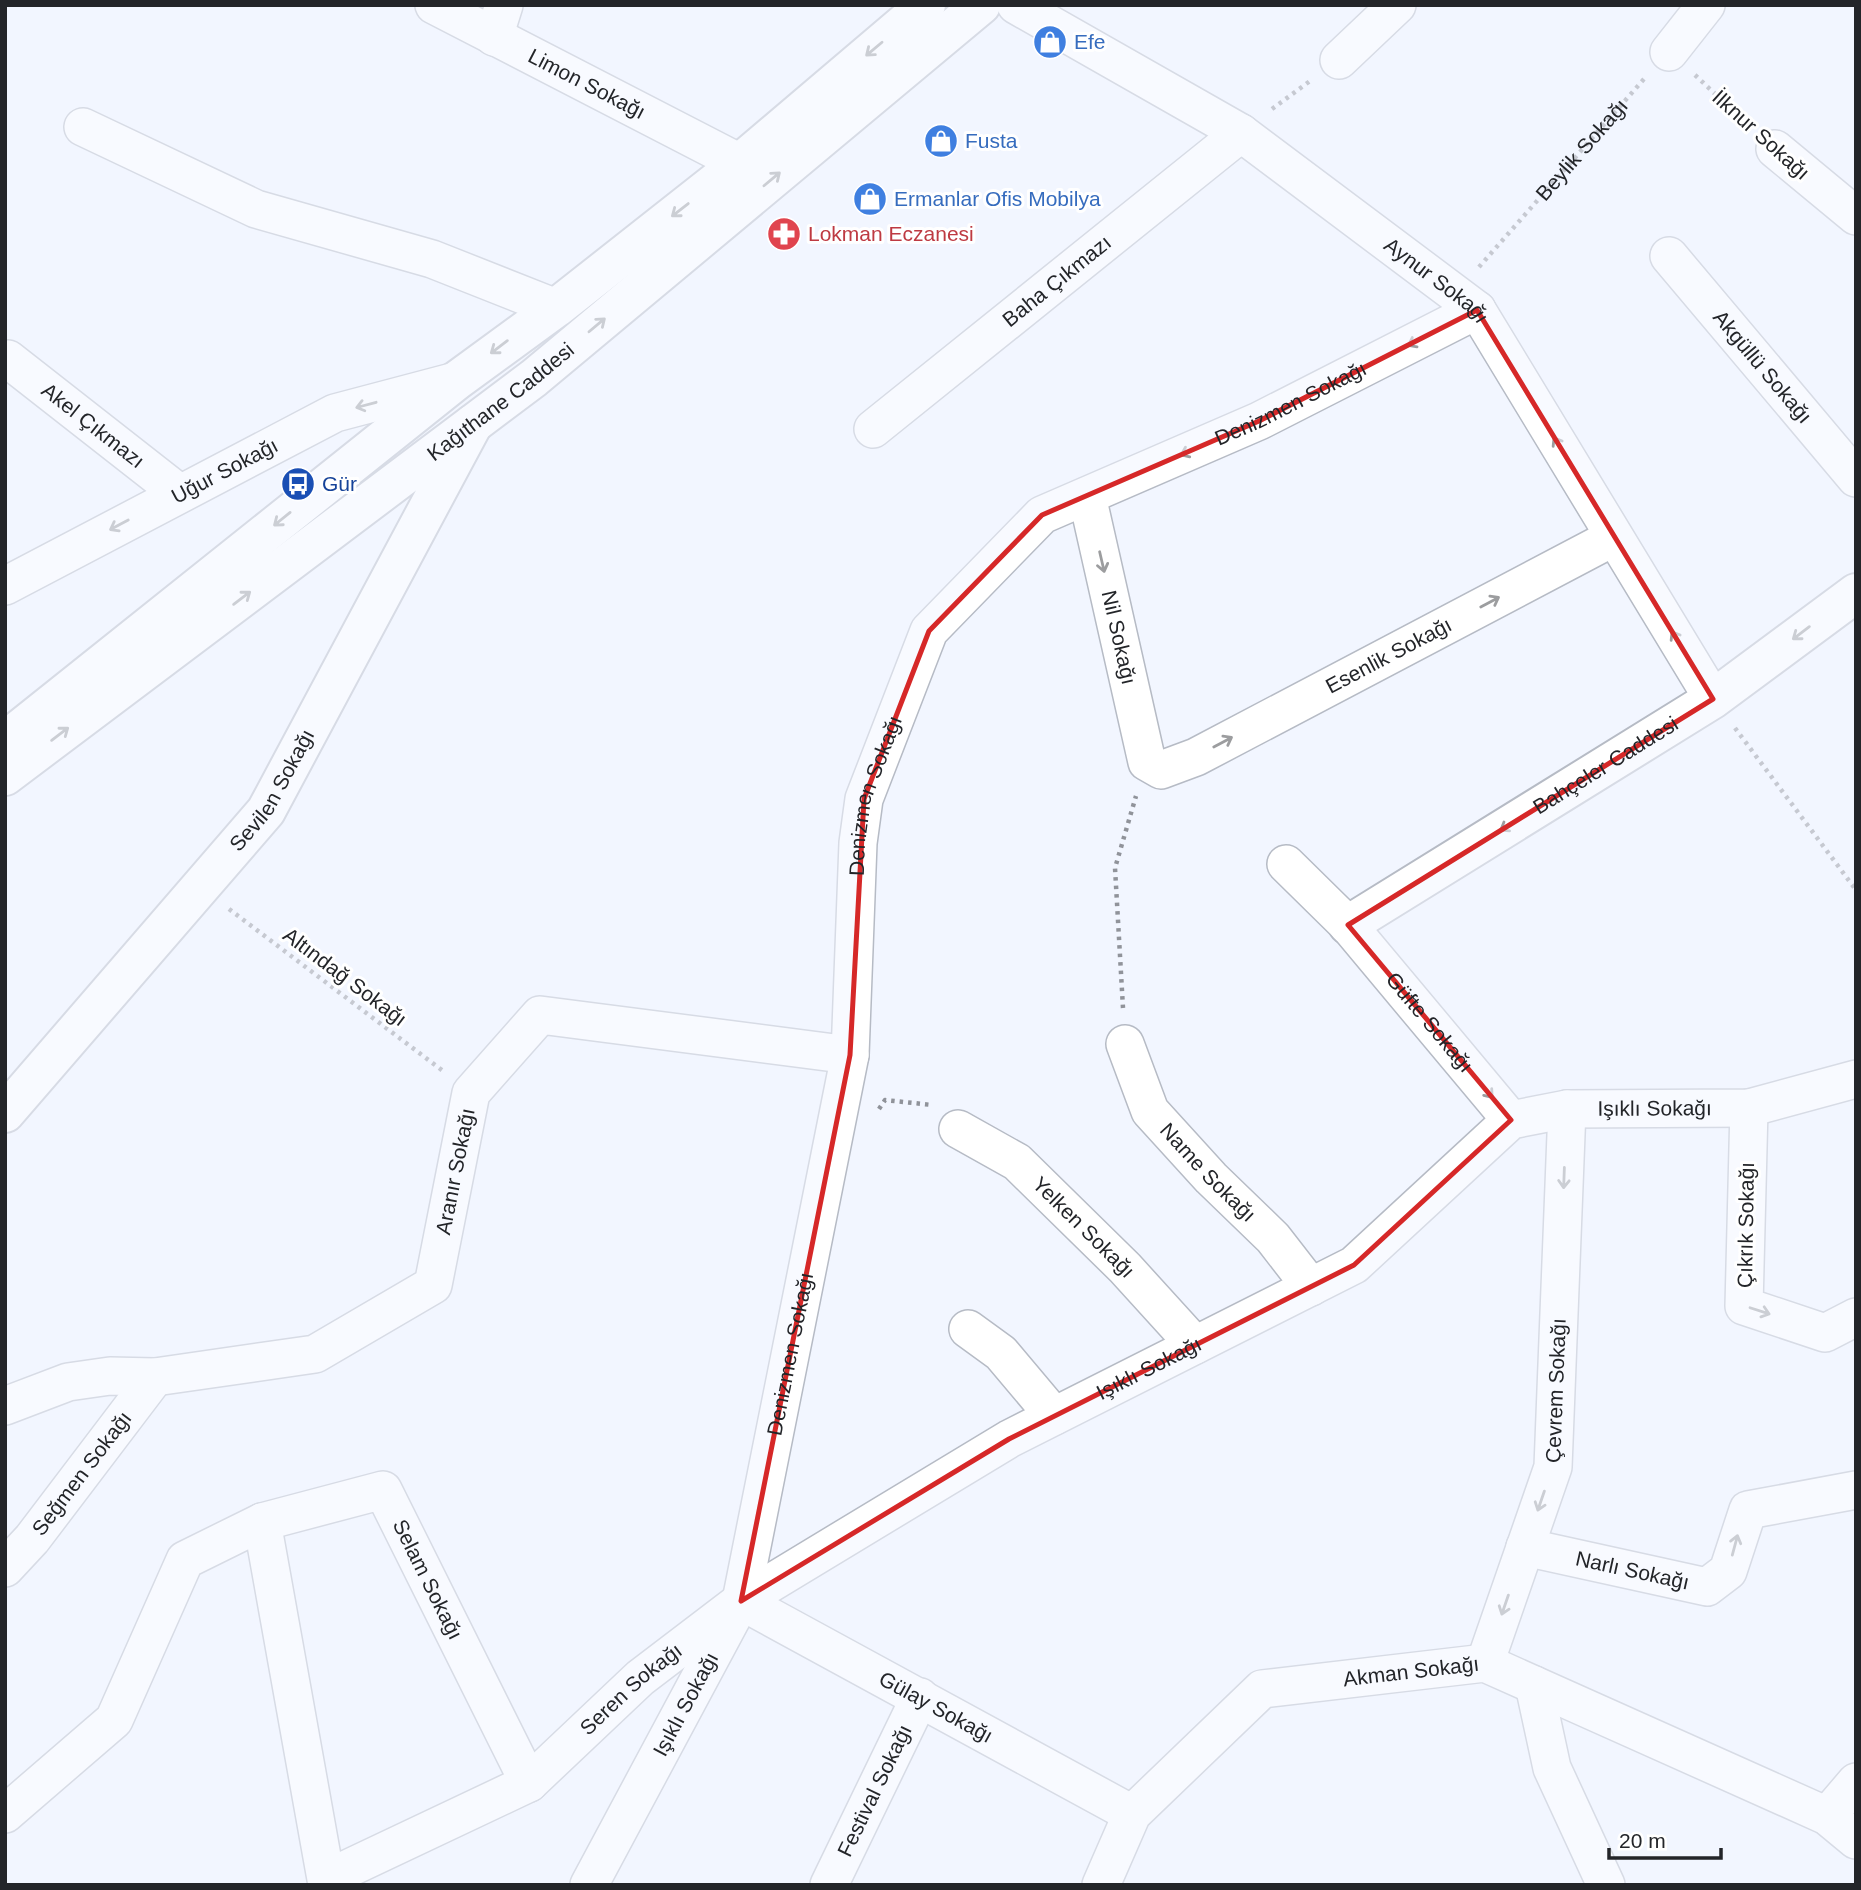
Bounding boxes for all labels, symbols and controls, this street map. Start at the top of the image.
shop icon: Efe [1031,23,1069,61]
place label: Efe [1074,30,1106,53]
one-way arrow [866,41,884,57]
street label: Limon Sokağı [525,44,649,123]
street label: İlknur Sokağı [1708,85,1815,184]
street label: Beylik Sokağı [1531,94,1632,205]
shop icon: Fusta [922,122,960,160]
place label: Fusta [965,129,1018,152]
one-way arrow [762,172,780,187]
shop icon: Ermanlar Ofis Mobilya [851,180,889,218]
place label: Ermanlar Ofis Mobilya [894,187,1101,210]
one-way arrow [672,203,690,218]
pharmacy icon: Lokman Eczanesi [765,215,803,253]
place label: Lokman Eczanesi [808,222,974,245]
street label: Baha Çıkmazı [998,230,1115,331]
street label: Aynur Sokağı [1380,233,1494,327]
street label: Akgüllü Sokağı [1709,306,1817,428]
one-way arrow [587,317,605,333]
one-way arrow [1407,335,1427,349]
street label: Kağıthane Caddesi [423,338,578,465]
one-way arrow [490,340,509,355]
street label: Denizmen Sokağı [1211,356,1370,450]
street label: Akel Çıkmazı [38,378,149,472]
one-way arrow [355,399,378,412]
street label: Uğur Sokağı [167,433,281,508]
one-way arrow [1552,436,1566,456]
one-way arrow [1180,445,1201,458]
bus stop icon: Gür [279,465,317,503]
place label: Gür [322,472,357,495]
one-way arrow [274,512,292,527]
one-way arrow [109,519,130,532]
one-way arrow [1096,550,1110,573]
street label: Nil Sokağı [1098,588,1141,687]
one-way arrow [232,591,251,606]
one-way arrow [1479,595,1500,609]
street label: Esenlik Sokağı [1322,613,1455,698]
one-way arrow [1792,626,1811,641]
one-way arrow [1670,631,1684,651]
street label: Denizmen Sokağı [845,712,906,876]
street label: Bahçeler Caddesi [1529,712,1682,819]
street label: Sevilen Sokağı [225,725,319,855]
one-way arrow [50,727,68,742]
one-way arrow [1212,735,1233,749]
one-way arrow [1499,819,1519,833]
street label: Altındağ Sokağı [279,923,411,1030]
street label: Güfte Sokağı [1382,968,1478,1077]
one-way arrow [1478,1081,1494,1099]
street label: Işıklı Sokağı [1597,1096,1712,1120]
street label: Aranır Sokağı [431,1106,479,1237]
street label: Name Sokağı [1156,1118,1261,1226]
street label: Çıkrık Sokağı [1733,1162,1758,1288]
one-way arrow [1558,1166,1571,1189]
street label: Yelken Sokağı [1028,1172,1140,1282]
street label: Denizmen Sokağı [762,1270,817,1437]
one-way arrow [1749,1306,1771,1319]
street label: Çevrem Sokağı [1541,1318,1570,1463]
street label: Işıklı Sokağı [1092,1332,1205,1404]
street label: Seğmen Sokağı [27,1407,136,1540]
one-way arrow [1534,1490,1547,1512]
street label: Selam Sokağı [389,1516,468,1643]
one-way arrow [1730,1534,1743,1556]
street label: Narlı Sokağı [1574,1546,1691,1594]
one-way arrow [1498,1594,1510,1616]
street label: Seren Sokağı [575,1638,686,1739]
street label: Işıklı Sokağı [648,1648,722,1760]
street label: Akman Sokağı [1342,1652,1480,1690]
street label: Gülay Sokağı [875,1666,997,1747]
street label: Festival Sokağı [833,1721,916,1860]
scale bar [1609,1816,1721,1860]
text: 20 m [1619,1829,1666,1852]

